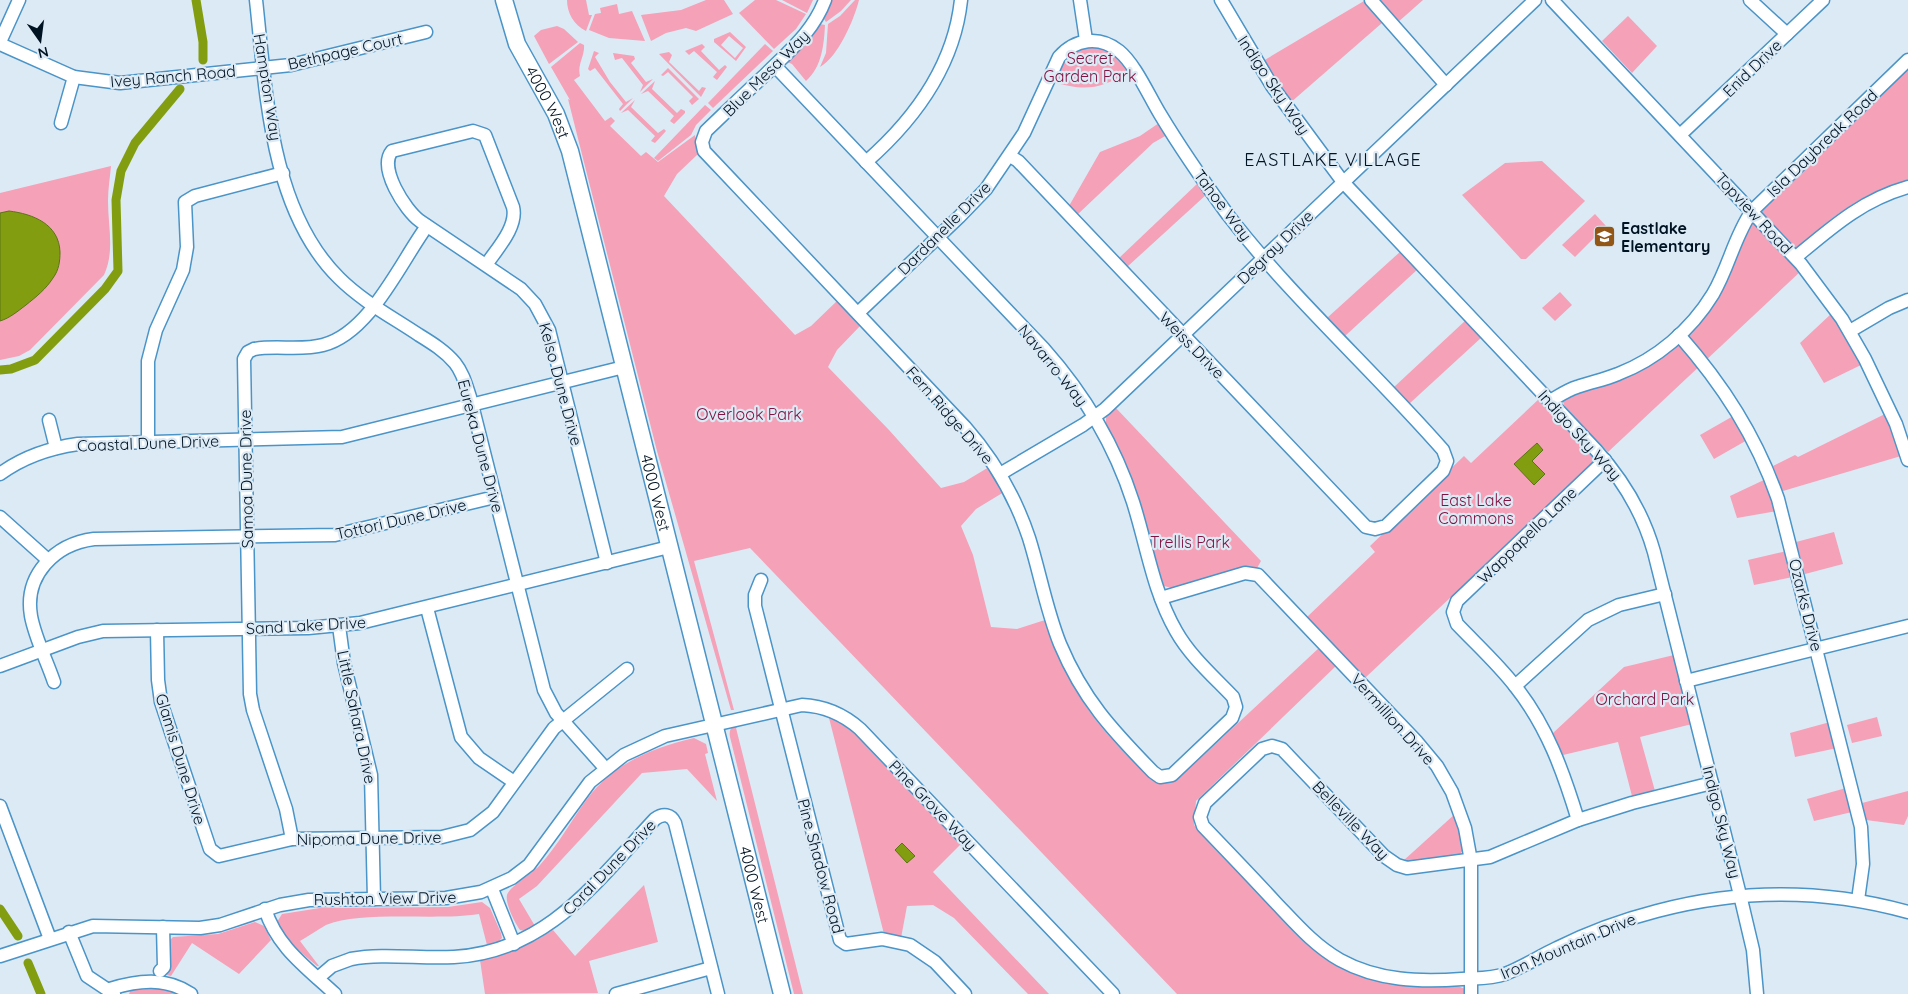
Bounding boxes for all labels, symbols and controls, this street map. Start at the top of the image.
north arrow [15,15,65,65]
street label: Blue Mesa Way [718,25,814,121]
street label: Bethpage Court [286,28,404,74]
street label: Hampton Way [250,32,286,142]
street label: Indigo Sky Way [1234,32,1314,138]
street label: Enid Drive [1718,35,1786,101]
text: N [36,43,50,63]
park label: Secret Garden Park [1043,48,1137,86]
street label: Ivey Ranch Road [109,61,237,91]
street label: 4000 West [521,63,574,141]
street label: Isla Daybreak Road [1762,85,1882,201]
district label: EASTLAKE VILLAGE [1244,148,1422,171]
street label: Tahoe Way [1190,165,1256,245]
street label: Topview Road [1711,168,1797,258]
street label: Dardanelle Drive [893,177,995,279]
street label: Degray Drive [1233,206,1317,288]
place label: Eastlake Elementary [1621,218,1710,256]
school or university icon: Eastlake Elementary [1593,225,1617,249]
street label: Weiss Drive [1155,307,1229,383]
street label: Kelso Dune Drive [535,320,587,448]
street label: Navarro Way [1014,320,1092,410]
street label: Fern Ridge Drive [902,362,998,468]
street label: Eureka Dune Drive [454,377,508,515]
street label: Indigo Sky Way [1534,386,1626,484]
park label: Overlook Park [696,404,802,424]
street label: Samoa Dune Drive [235,409,257,549]
street label: Coastal Dune Drive [77,431,219,455]
street label: 4000 West [637,452,675,533]
street label: Wappapello Lane [1473,482,1581,588]
park label: East Lake Commons [1438,490,1514,528]
street label: Tottori Dune Drive [334,494,468,544]
park label: Trellis Park [1150,532,1230,552]
street label: Ozarks Drive [1785,557,1827,653]
street label: Sand Lake Drive [245,612,367,638]
street label: Little Sahara Drive [333,649,381,785]
street label: Vermillion Drive [1347,669,1439,769]
park label: Orchard Park [1596,689,1694,709]
street label: Glamis Dune Drive [152,691,210,827]
street label: Pine Grove Way [885,756,981,854]
street label: Indigo Sky Way [1698,764,1746,880]
street label: Belleville Way [1308,776,1394,864]
street label: Pine Shadow Road [793,796,849,936]
street label: Coral Dune Drive [558,815,660,919]
street label: Nipoma Dune Drive [296,827,442,849]
street label: 4000 West [735,844,774,925]
street label: Rushton View Drive [313,887,457,909]
street label: Iron Mountain Drive [1497,908,1639,984]

